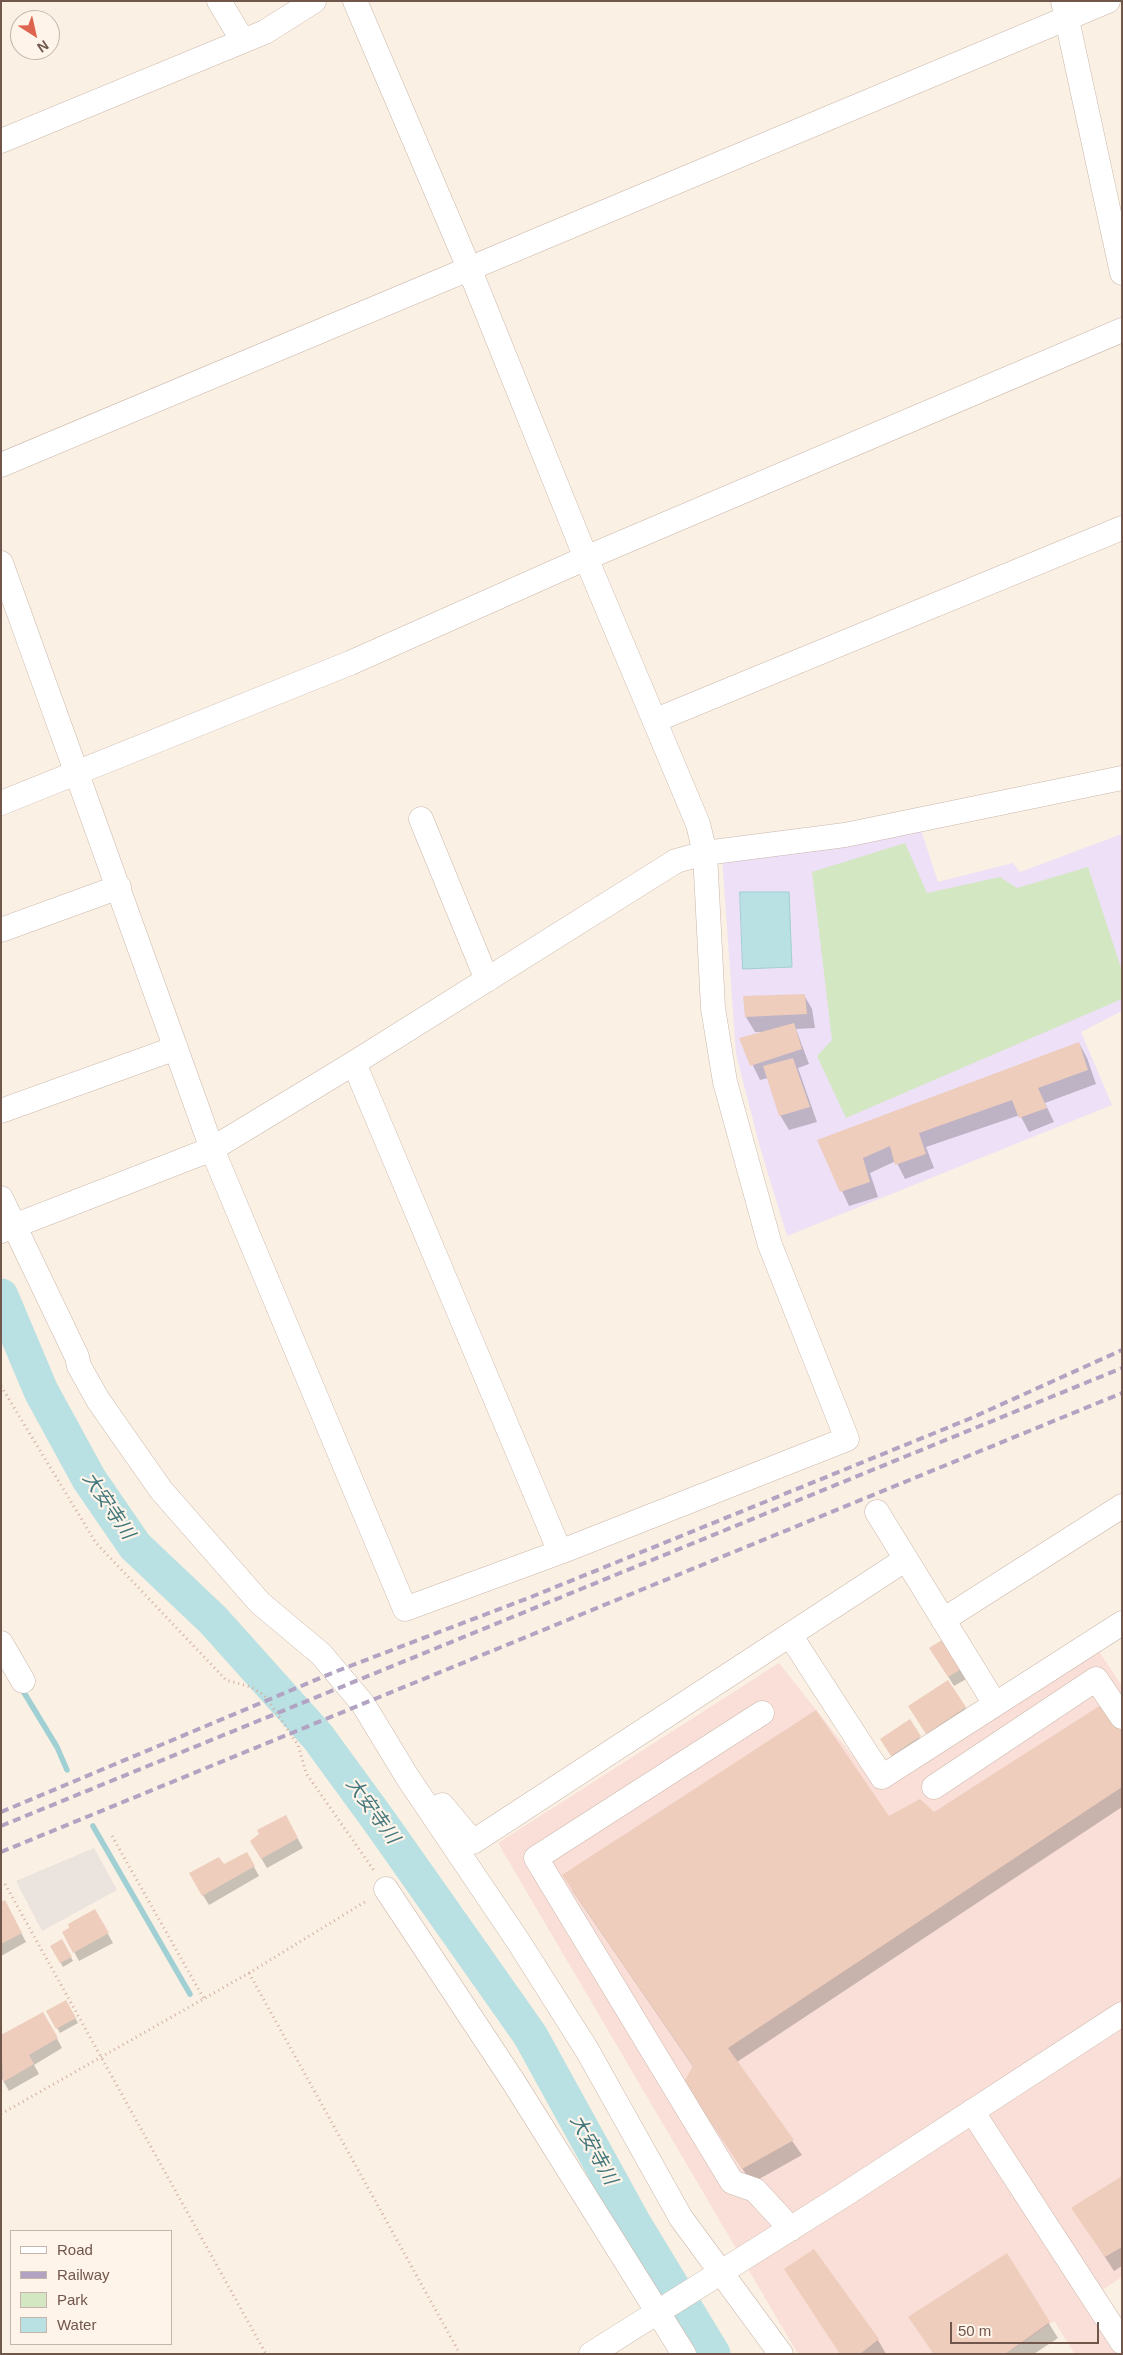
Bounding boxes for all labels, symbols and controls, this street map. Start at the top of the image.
north arrow [10,10,60,60]
text: N [34,37,52,56]
water label: 大安寺川 [77,1468,139,1544]
water label: 大安寺川 [340,1774,404,1848]
water label: 大安寺川 [565,2111,621,2189]
legend [10,2230,172,2345]
text: Road [57,2241,93,2258]
text: Railway [57,2266,110,2283]
text: Park [57,2291,88,2308]
scale bar [953,2312,1102,2344]
text: Water [57,2316,96,2333]
text: 50 m [958,2322,991,2339]

